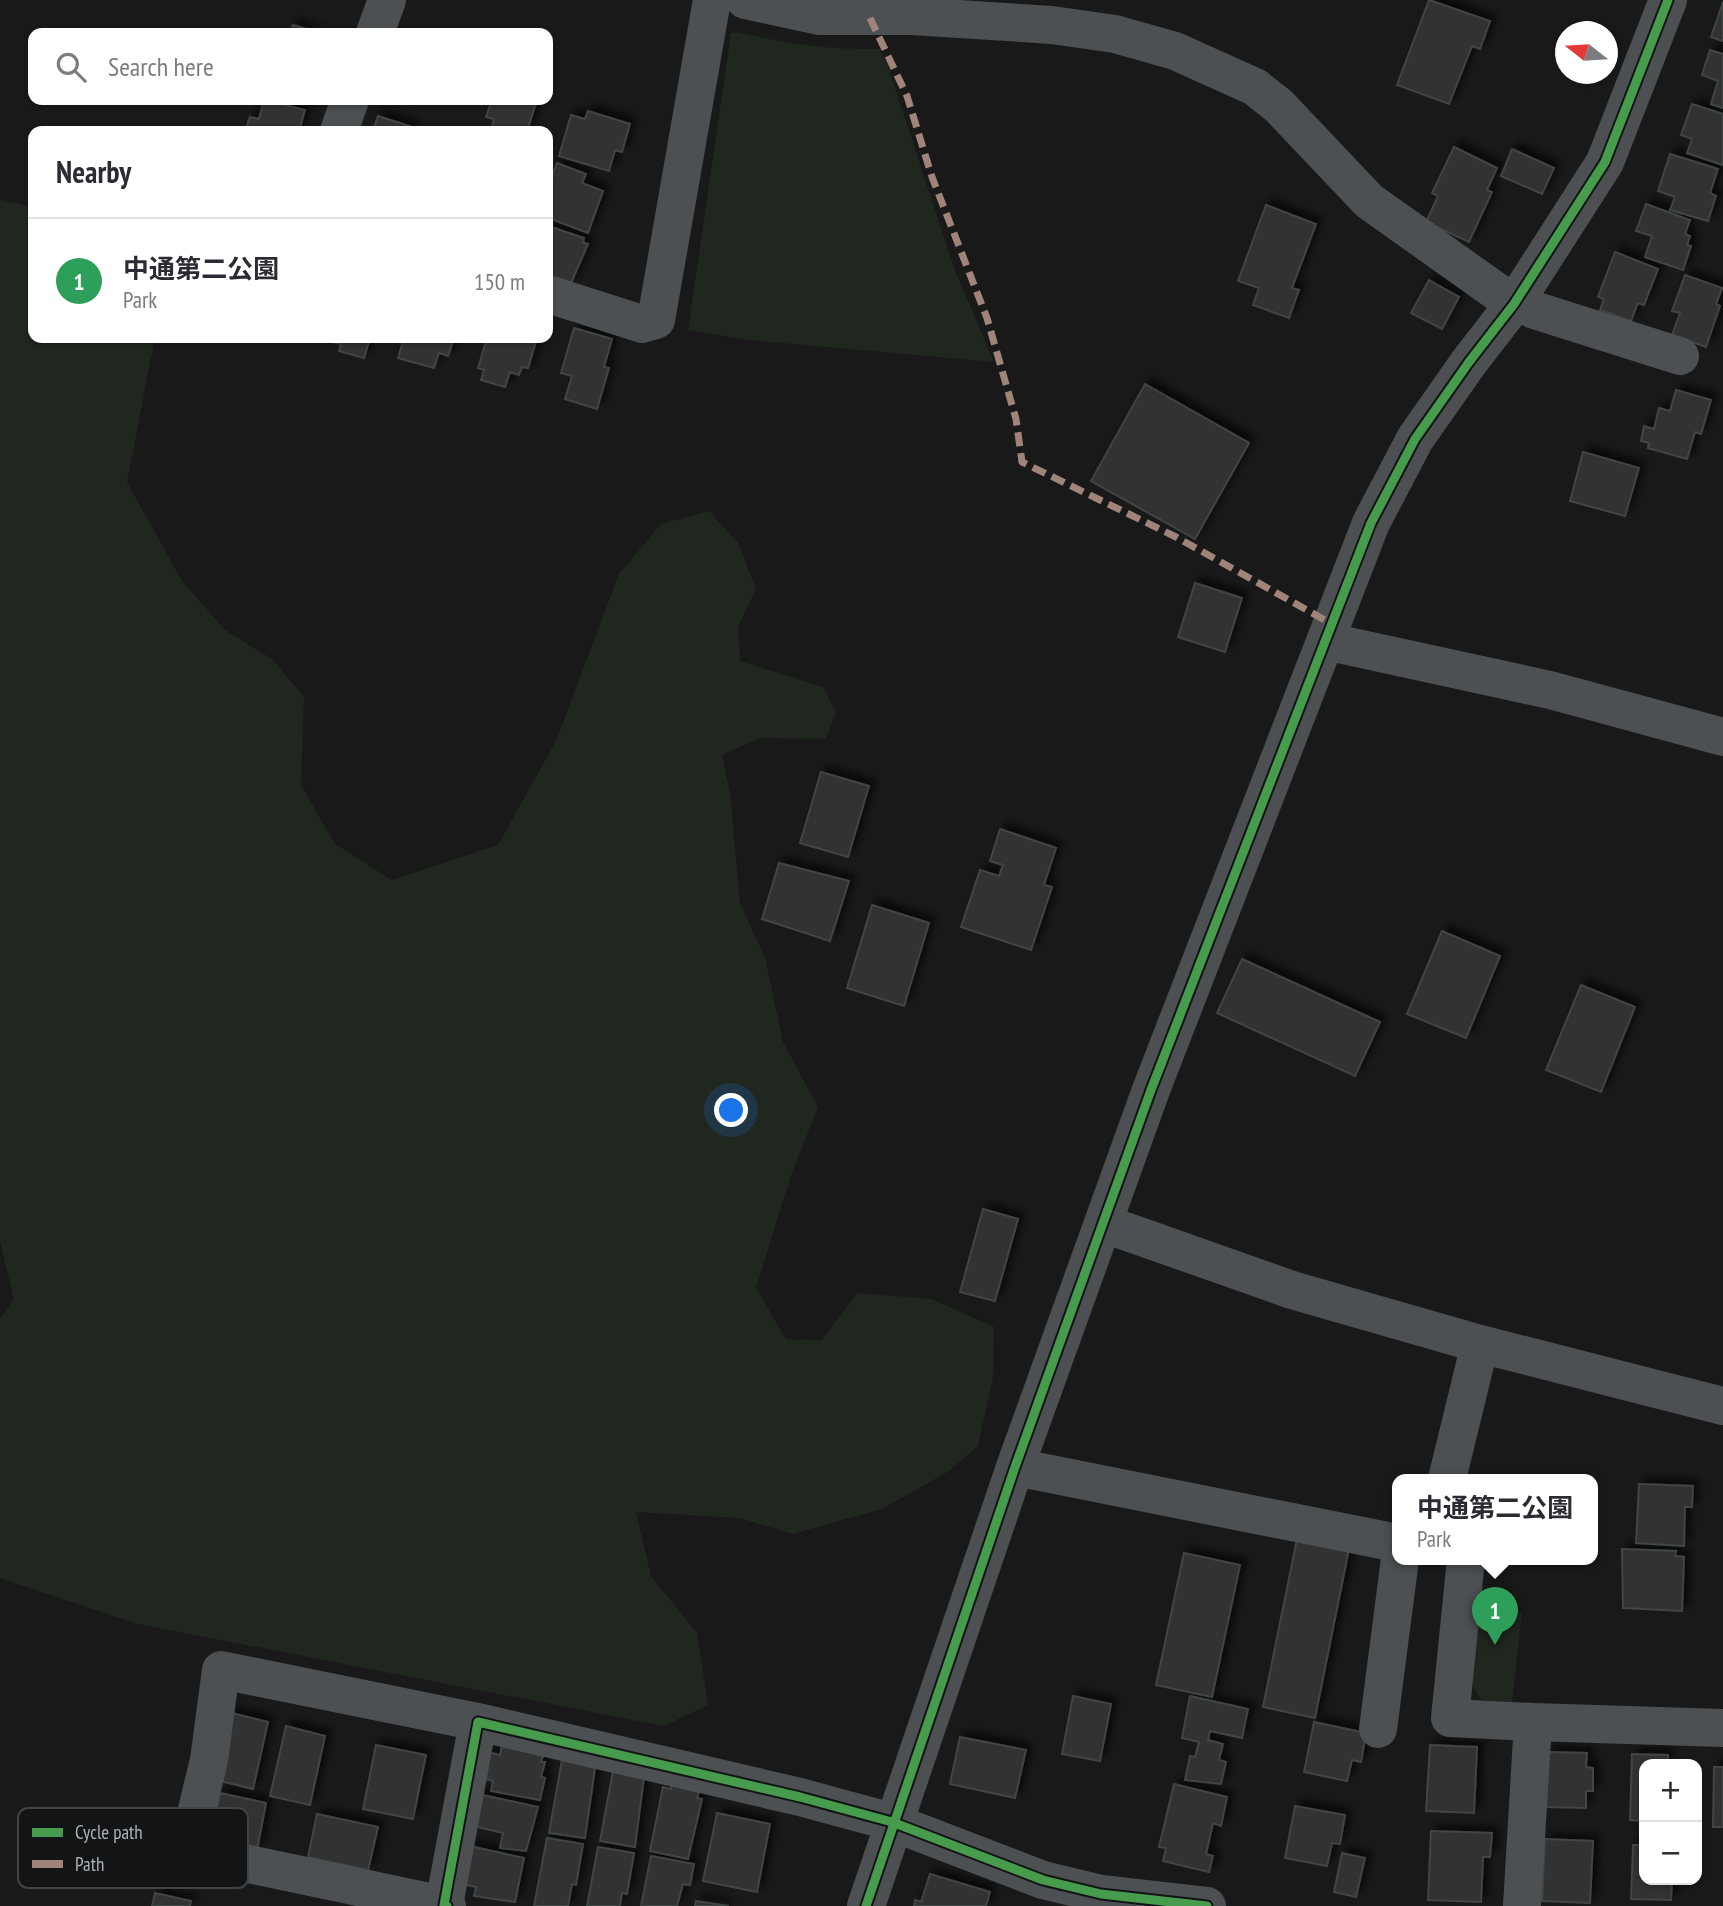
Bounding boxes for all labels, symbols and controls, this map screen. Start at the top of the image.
north arrow [1555,21,1618,84]
search box [28,28,553,105]
icon: search [52,48,90,86]
text: Search here [108,50,214,83]
text: Nearby [56,152,131,191]
text: 中通第二公園 [123,252,279,285]
text: 1 [74,267,85,296]
text: 150 m [474,267,525,296]
text: Park [123,285,157,314]
your location [714,1093,748,1127]
popup [1392,1474,1598,1565]
text: 中通第二公園 [1417,1491,1573,1524]
text: Park [1417,1524,1451,1553]
pin: 1 [1472,1587,1518,1645]
map controls [1639,1759,1702,1885]
button: + [1639,1759,1702,1822]
legend [18,1808,248,1888]
text: Cycle path [75,1820,143,1844]
button: − [1639,1822,1702,1885]
text: Path [75,1852,104,1876]

